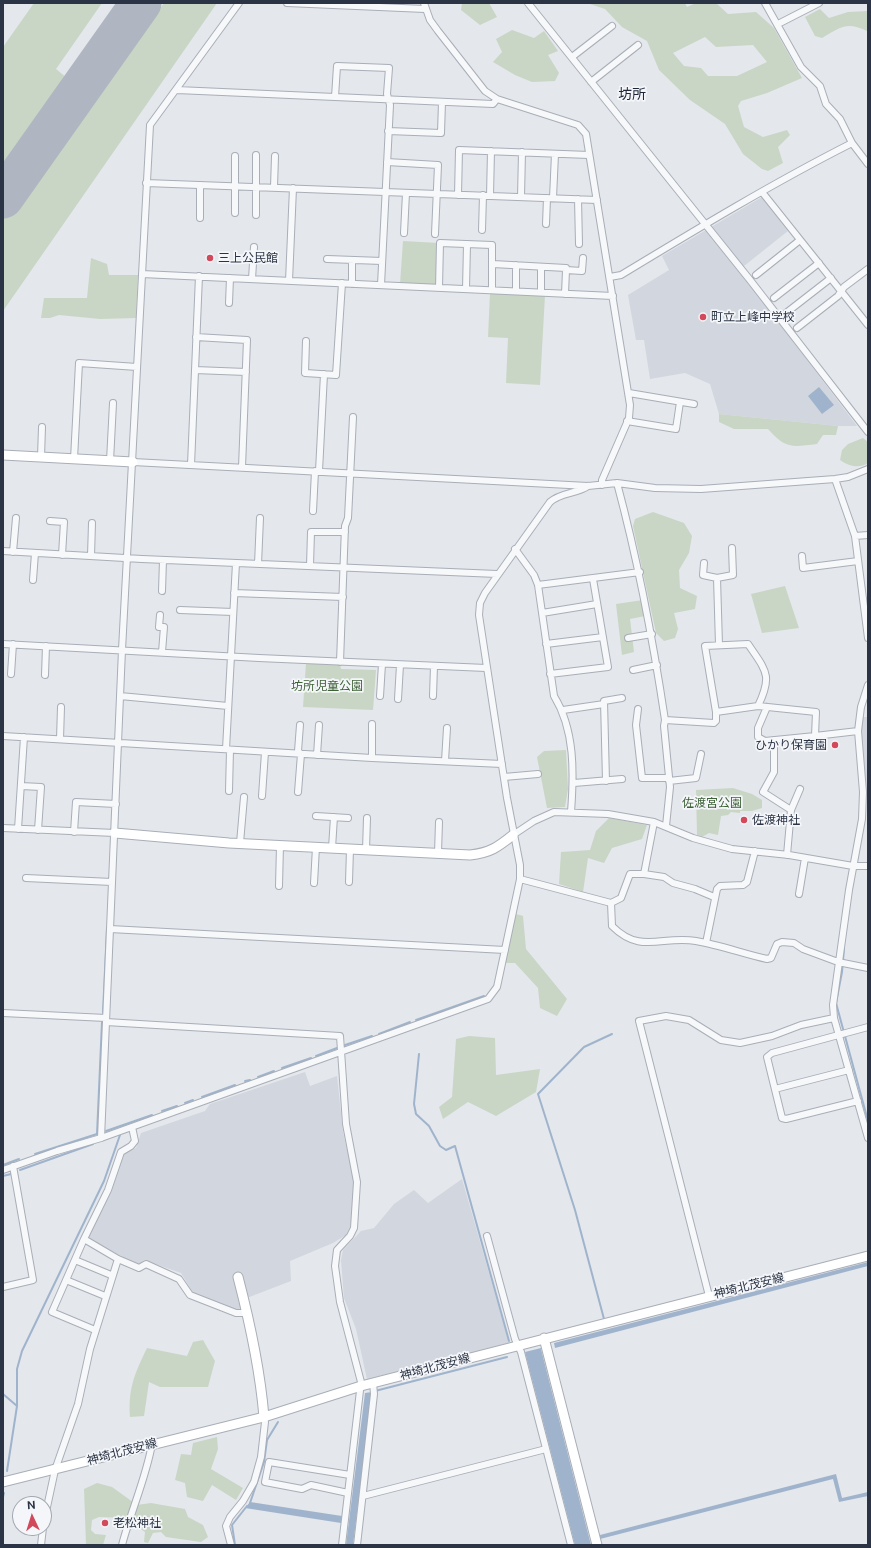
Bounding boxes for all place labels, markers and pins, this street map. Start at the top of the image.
place label: 三上公民館 [218,251,278,265]
marker: 三上公民館 [205,253,215,263]
place label: 町立上峰中学校 [711,310,795,324]
marker: 町立上峰中学校 [698,312,708,322]
place label: ひかり保育園 [755,738,827,752]
marker: ひかり保育園 [830,740,840,750]
place label: 佐渡神社 [752,813,800,827]
marker: 佐渡神社 [739,815,749,825]
place label: 老松神社 [113,1516,161,1530]
marker: 老松神社 [100,1518,110,1528]

